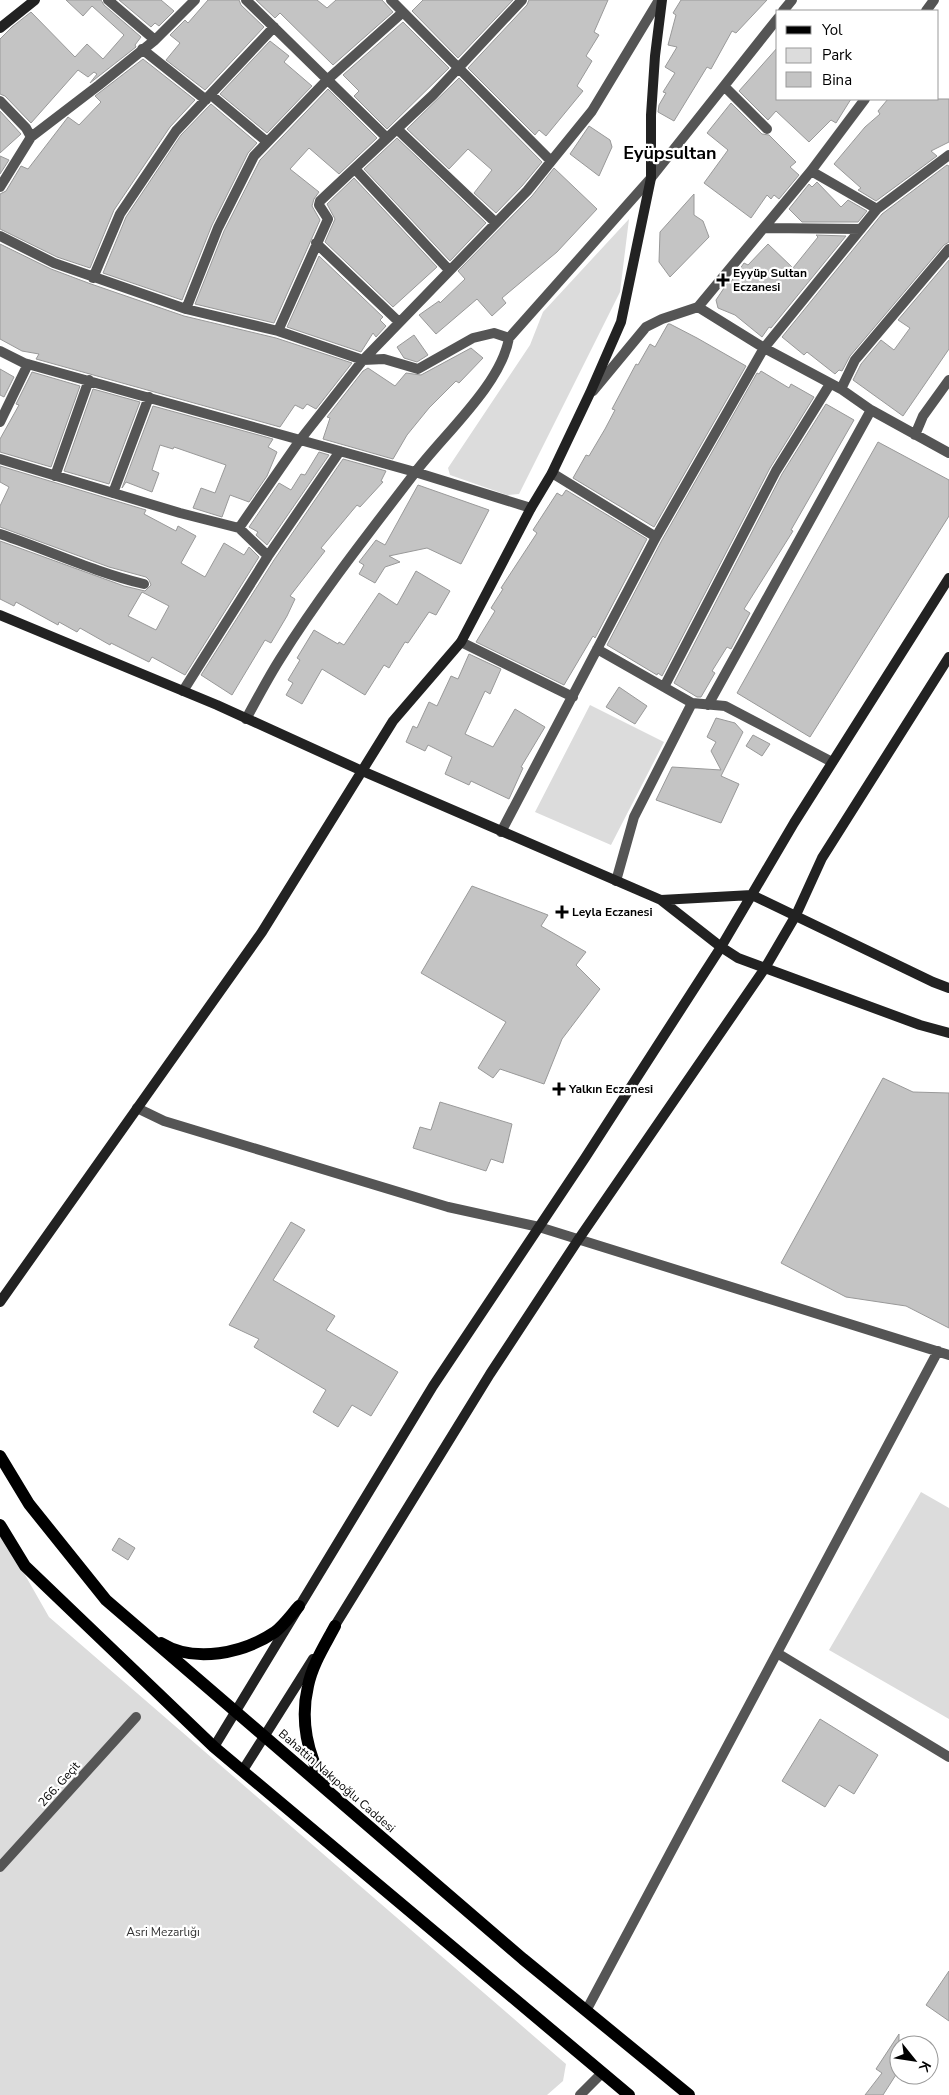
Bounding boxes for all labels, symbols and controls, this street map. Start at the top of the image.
legend [776,10,939,100]
text: Yol [821,20,843,40]
text: Park [822,45,852,65]
text: Bina [822,70,852,90]
district label: Eyüpsultan [623,141,717,165]
place label: Eyyüp Sultan Eczanesi [733,265,807,295]
marker: Eyyüp Sultan Eczanesi [717,274,729,286]
place label: Leyla Eczanesi [572,904,652,920]
marker: Leyla Eczanesi [556,906,568,918]
place label: Yalkın Eczanesi [568,1081,653,1097]
marker: Yalkın Eczanesi [553,1083,565,1095]
street label: Bahattin Nakıpoğlu Caddesi [275,1726,399,1836]
street label: 266. Geçit [35,1758,84,1810]
park label: Asri Mezarlığı [126,1924,200,1940]
north arrow [889,2035,939,2085]
text: K [914,2057,935,2076]

